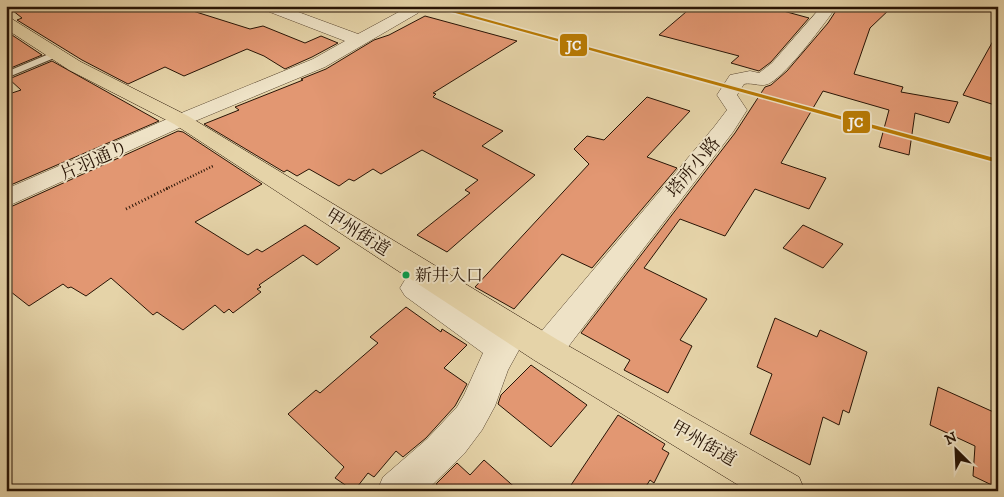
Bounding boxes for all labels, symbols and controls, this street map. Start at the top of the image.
line badge: JC [559,33,588,57]
text: JC [565,37,581,55]
line badge: JC [842,110,871,134]
text: JC [847,114,863,132]
street label: 塔所小路 [662,133,725,202]
street label: 片羽通り [57,136,132,186]
street label: 甲州街道 [321,204,394,261]
place label: 新井入口 [415,265,483,287]
marker: 新井入口 [401,270,411,280]
street label: 甲州街道 [667,416,740,471]
north arrow [932,424,982,474]
text: N [942,428,960,450]

